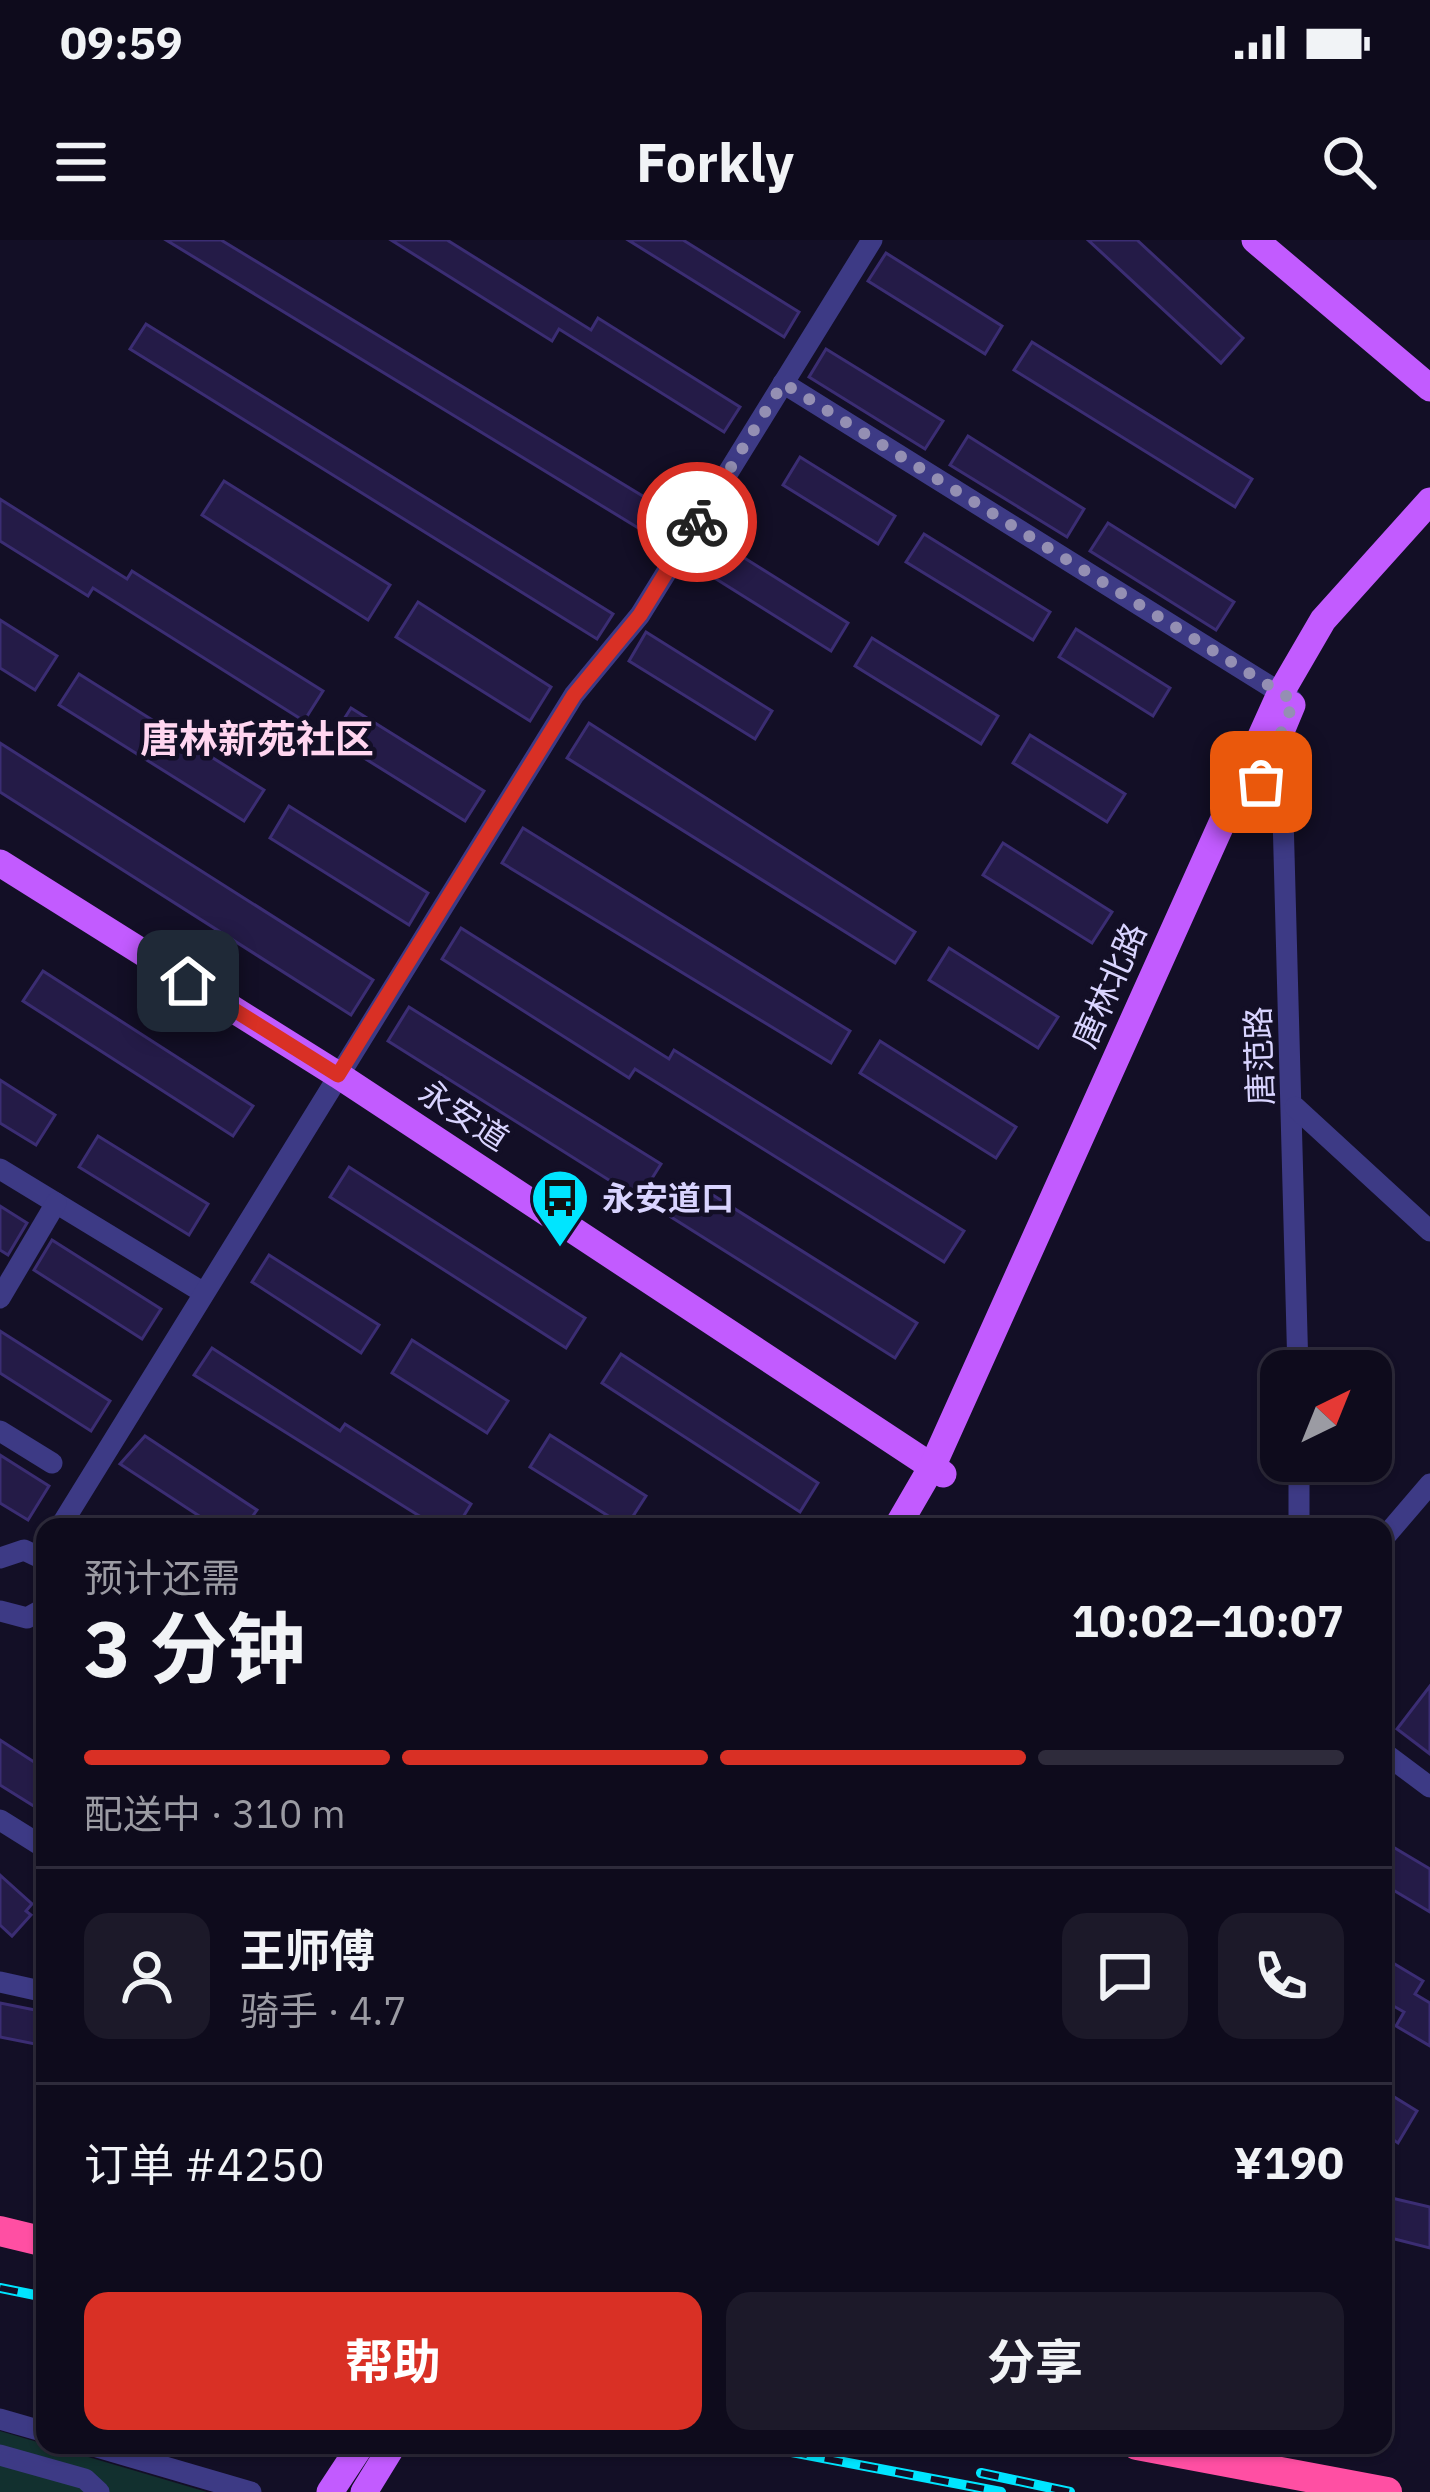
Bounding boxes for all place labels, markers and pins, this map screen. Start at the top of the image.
pin [1210,731,1312,833]
pin [137,930,239,1032]
bus stop icon: 永安道口 [529,1167,591,1249]
place label: 永安道口 [602,1176,734,1219]

